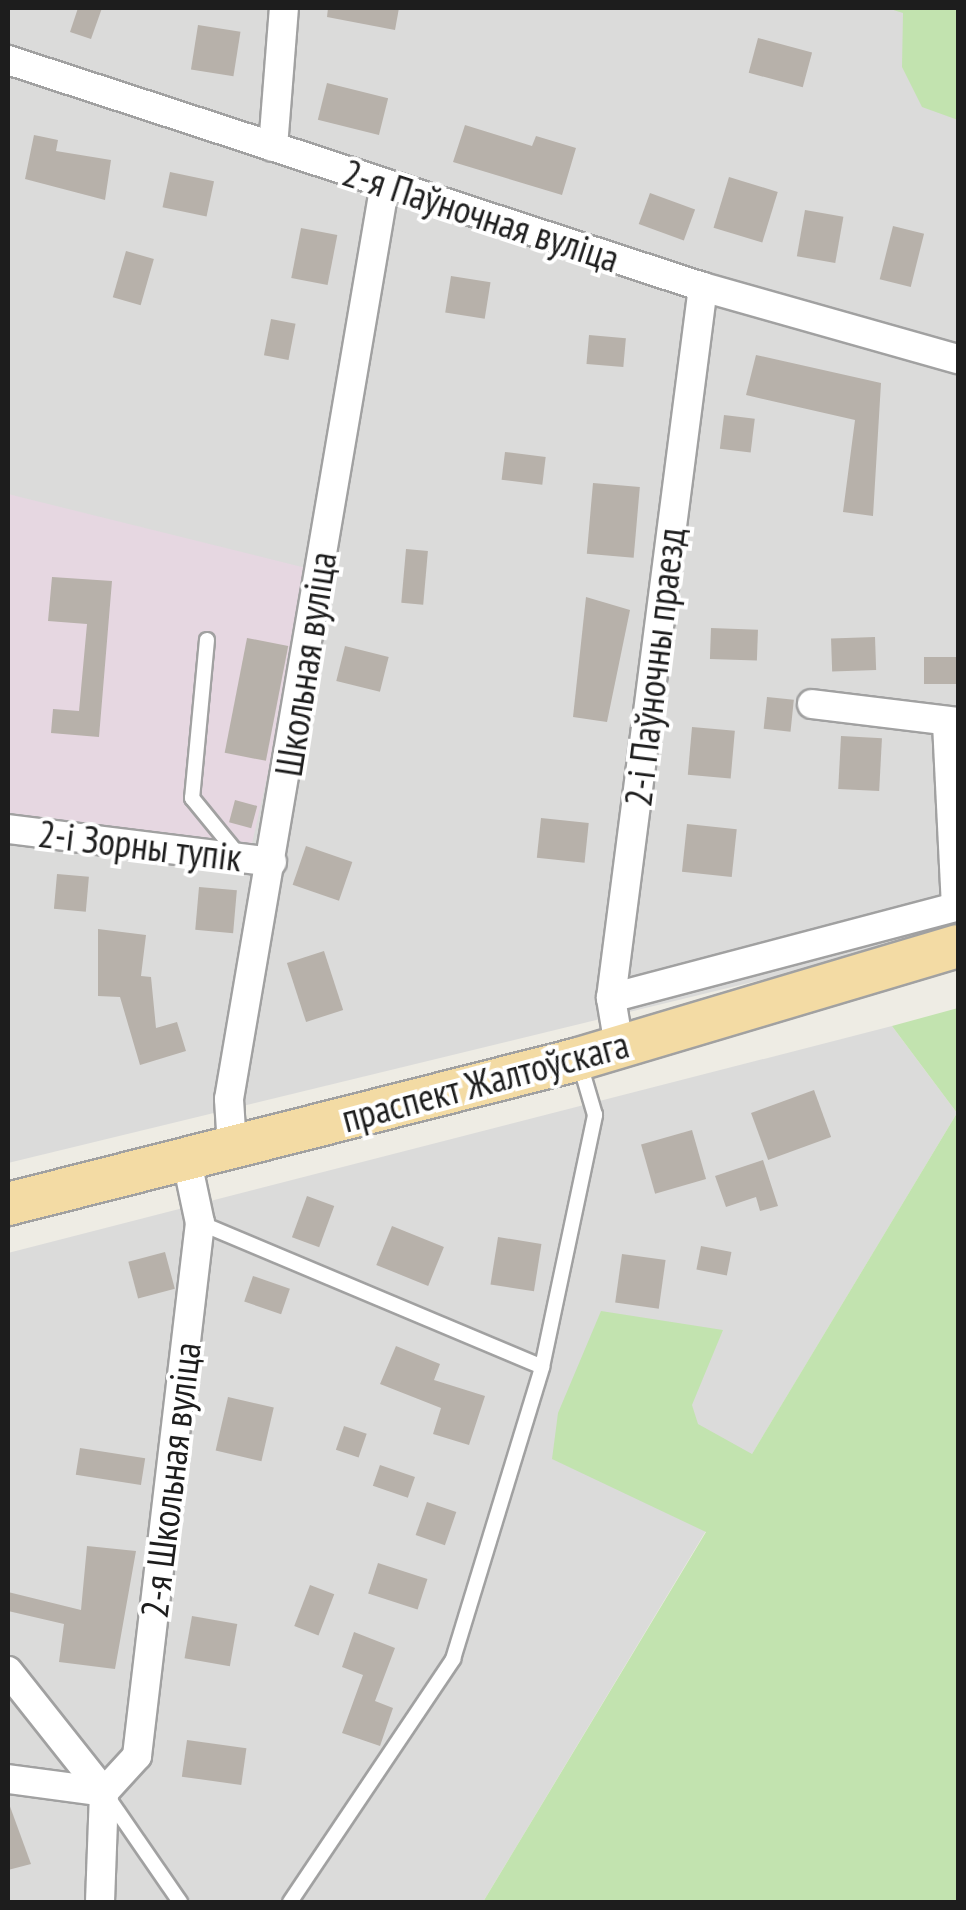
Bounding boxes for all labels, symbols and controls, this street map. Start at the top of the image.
street label: 2-я Паўночная вуліца [337,149,625,281]
street label: 2-і Паўночны праезд [614,525,694,809]
street label: Школьная вуліца [265,549,345,779]
street label: 2-і Зорны тупік [36,810,244,880]
street label: праспект Жалтоўскага [336,1021,634,1141]
street label: 2-я Школьная вуліца [130,1340,210,1620]

